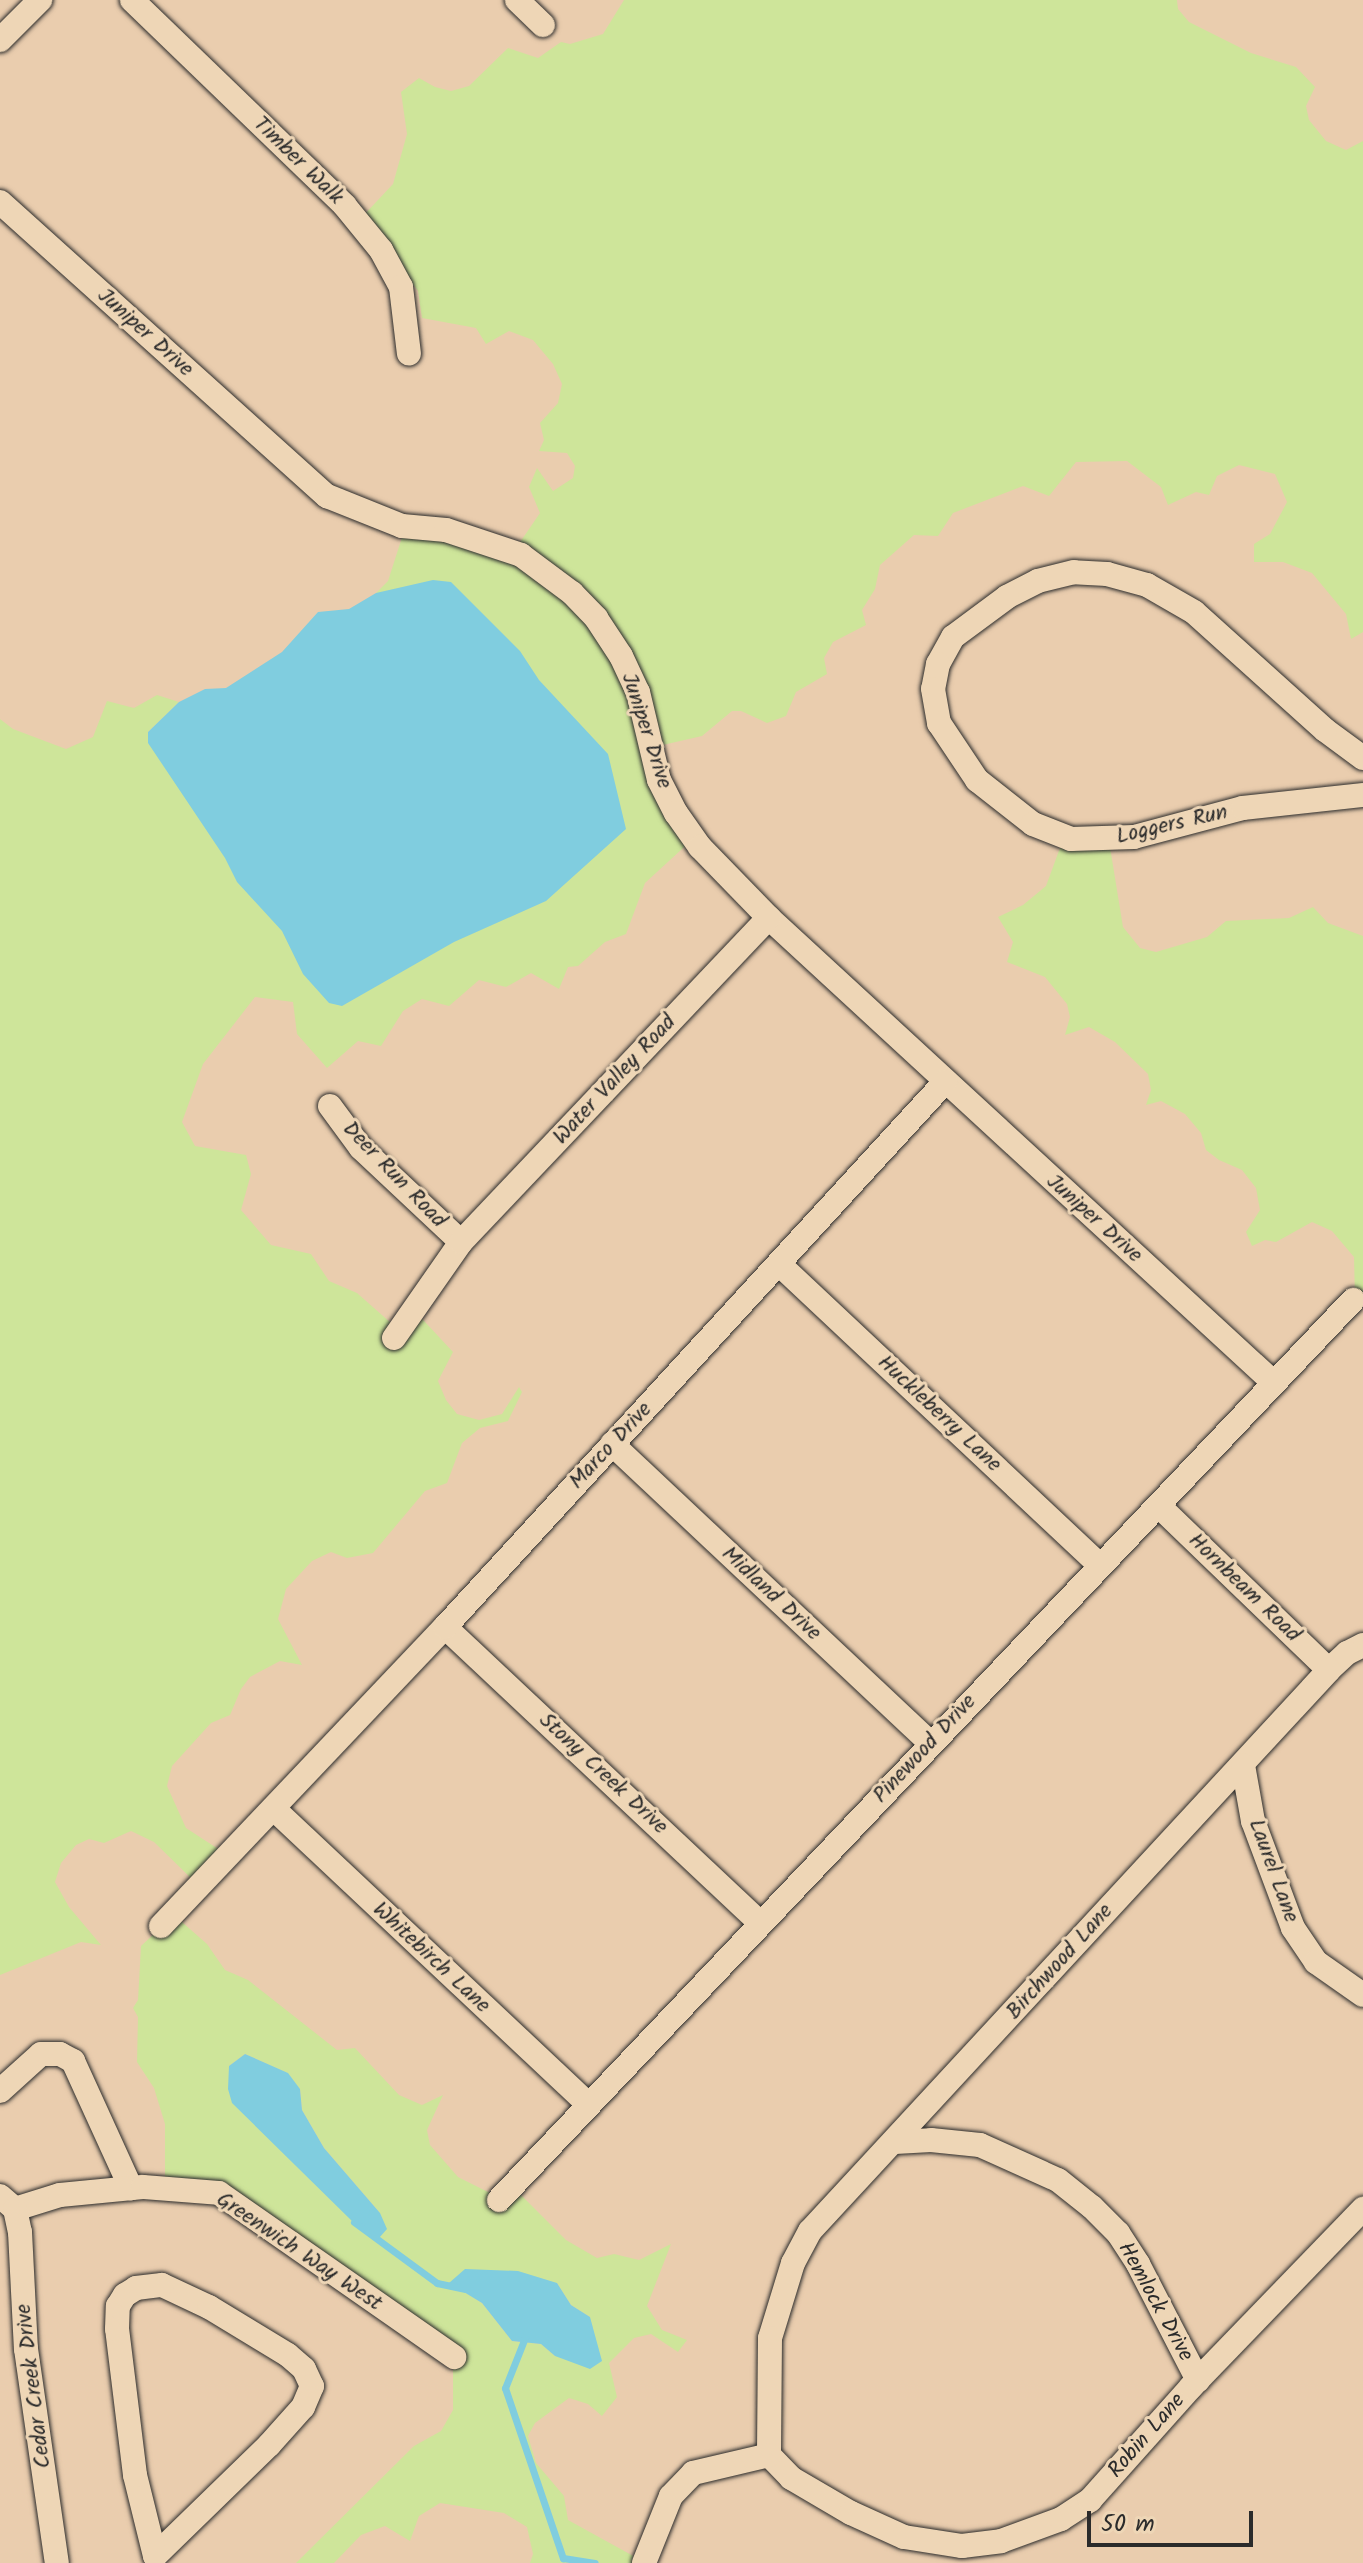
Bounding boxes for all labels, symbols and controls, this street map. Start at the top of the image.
street label: Timber Walk [247,111,349,211]
street label: Juniper Drive [91,283,199,383]
street label: Juniper Drive [615,670,677,792]
street label: Loggers Run [1114,799,1230,851]
street label: Water Valley Road [548,1010,682,1150]
street label: Deer Run Road [337,1116,451,1234]
street label: Juniper Drive [1040,1169,1148,1269]
street label: Huckleberry Lane [872,1350,1006,1478]
street label: Marco Drive [564,1397,658,1495]
street label: Hornbeam Road [1182,1528,1306,1648]
street label: Midland Drive [716,1541,826,1647]
street label: Pinewood Drive [868,1689,982,1809]
street label: Stony Creek Drive [533,1708,673,1840]
street label: Laurel Lane [1242,1816,1304,1926]
street label: Whitebirch Lane [367,1897,495,2019]
street label: Birchwood Lane [1001,1899,1119,2025]
street label: Greenwich Way West [211,2187,387,2317]
street label: Hemlock Drive [1111,2238,1199,2366]
street label: Cedar Creek Drive [11,2302,57,2470]
street label: Robin Lane [1103,2388,1191,2484]
scale bar [1091,2495,1257,2545]
text: 50 m [1101,2505,1155,2544]

